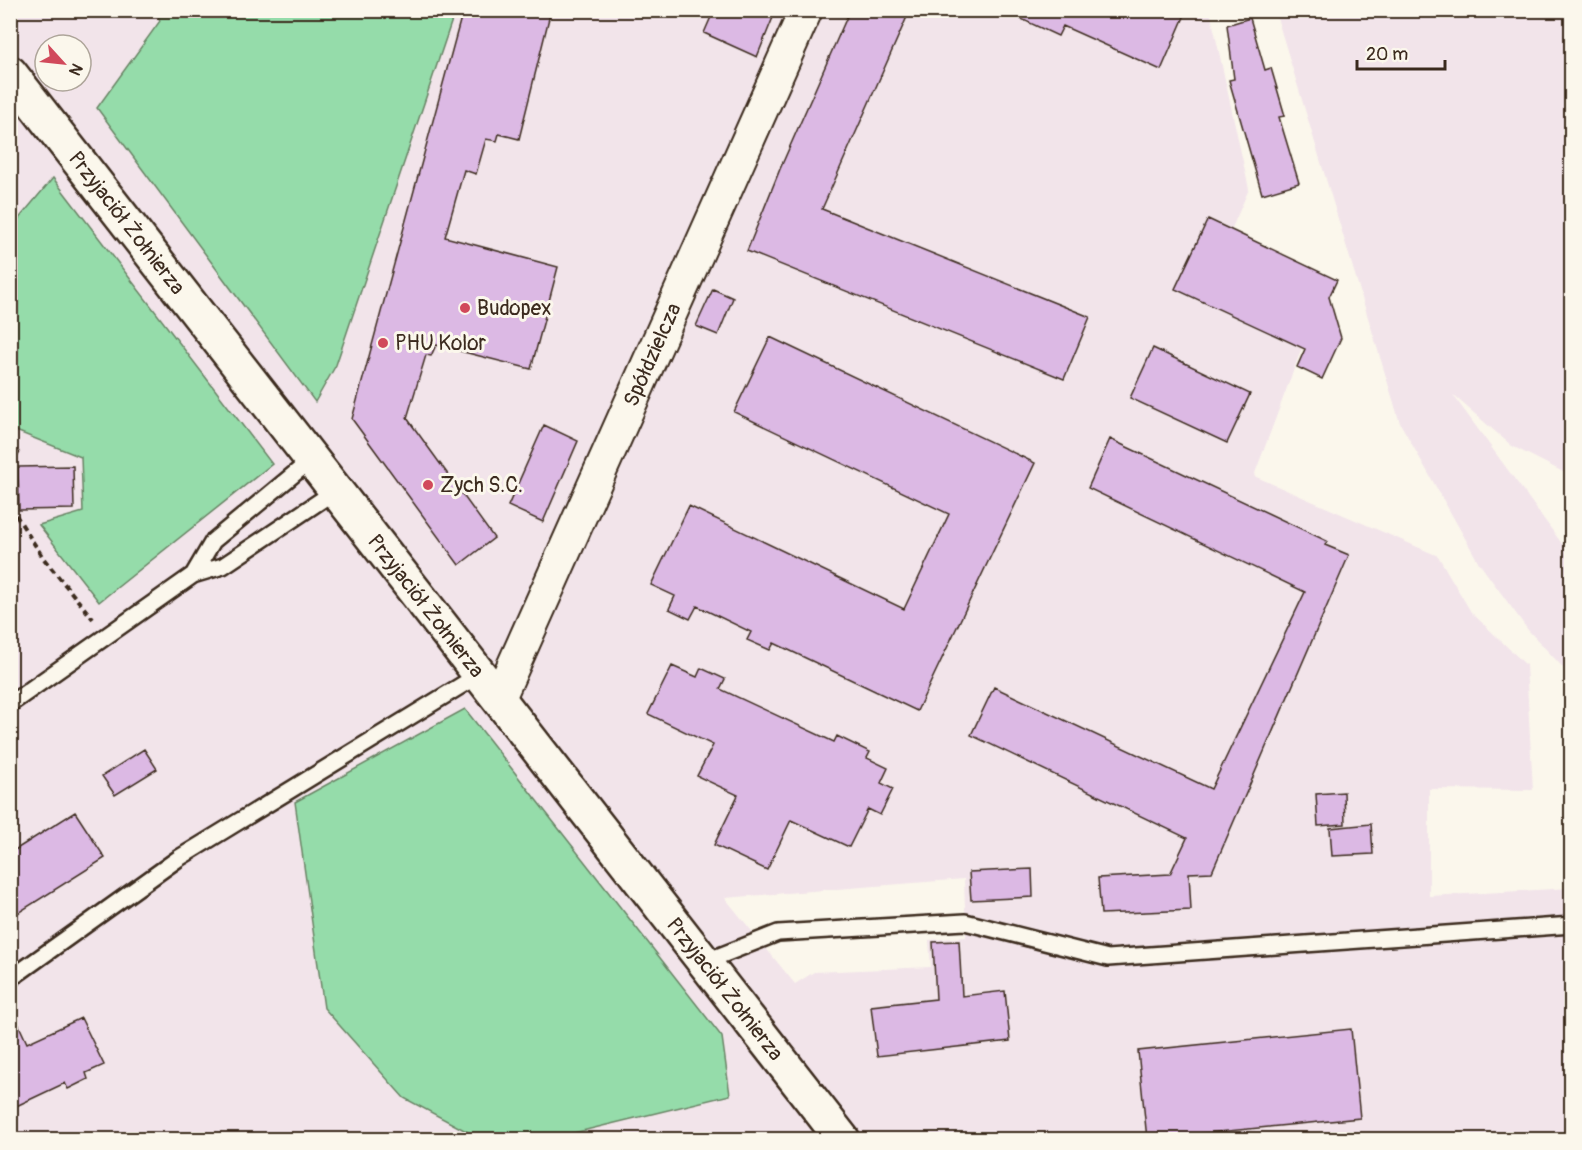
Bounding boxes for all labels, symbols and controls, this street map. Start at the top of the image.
north arrow [33,33,93,93]
scale bar [1357,33,1446,71]
text: 20 m [1366,43,1408,66]
text: N [64,60,87,79]
street label: Przyjaciół Żołnierza [62,146,191,300]
place label: Budopex [477,295,552,322]
street label: Spółdzielcza [618,299,688,411]
marker: Budopex [458,301,472,315]
place label: PHU Kolor [395,330,487,357]
marker: PHU Kolor [376,336,390,350]
place label: Zych S.C. [440,472,523,499]
marker: Zych S.C. [421,478,435,492]
street label: Przyjaciół Żołnierza [361,529,490,683]
street label: Przyjaciół Żołnierza [660,912,789,1066]

